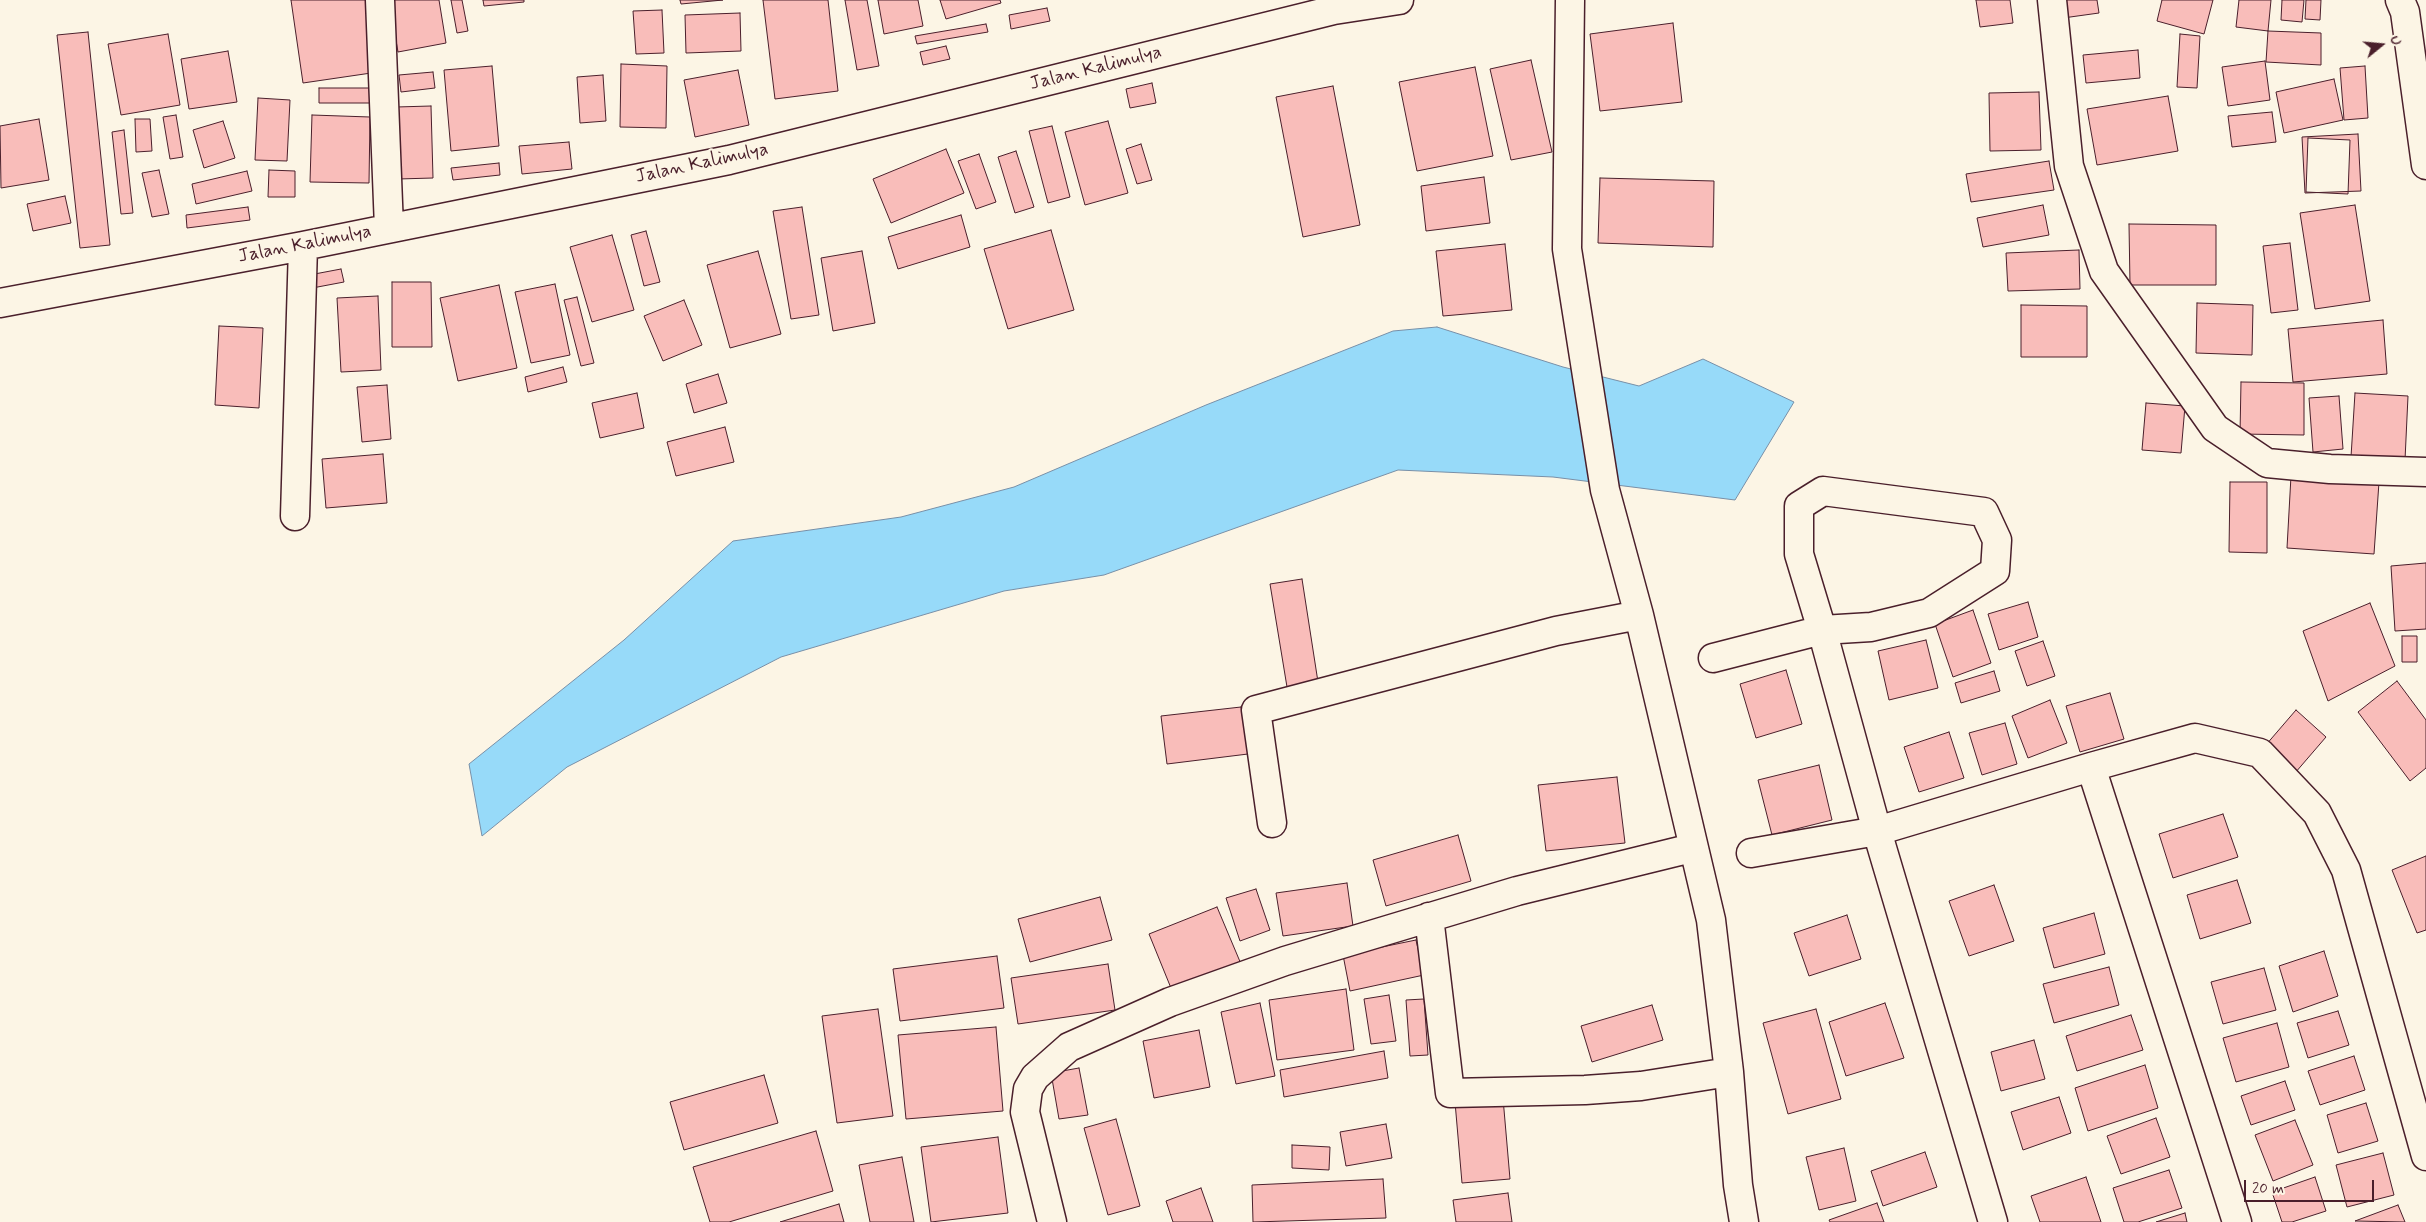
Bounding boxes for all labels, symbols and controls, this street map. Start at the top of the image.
north arrow [2356,20,2406,70]
text: U [2385,34,2405,48]
street label: Jalan Kalimulya [1028,42,1164,96]
street label: Jalan Kalimulya [633,139,771,189]
street label: Jalan Kalimulya [236,221,374,269]
scale bar [2246,1170,2376,1202]
text: 20 m [2252,1179,2284,1199]

